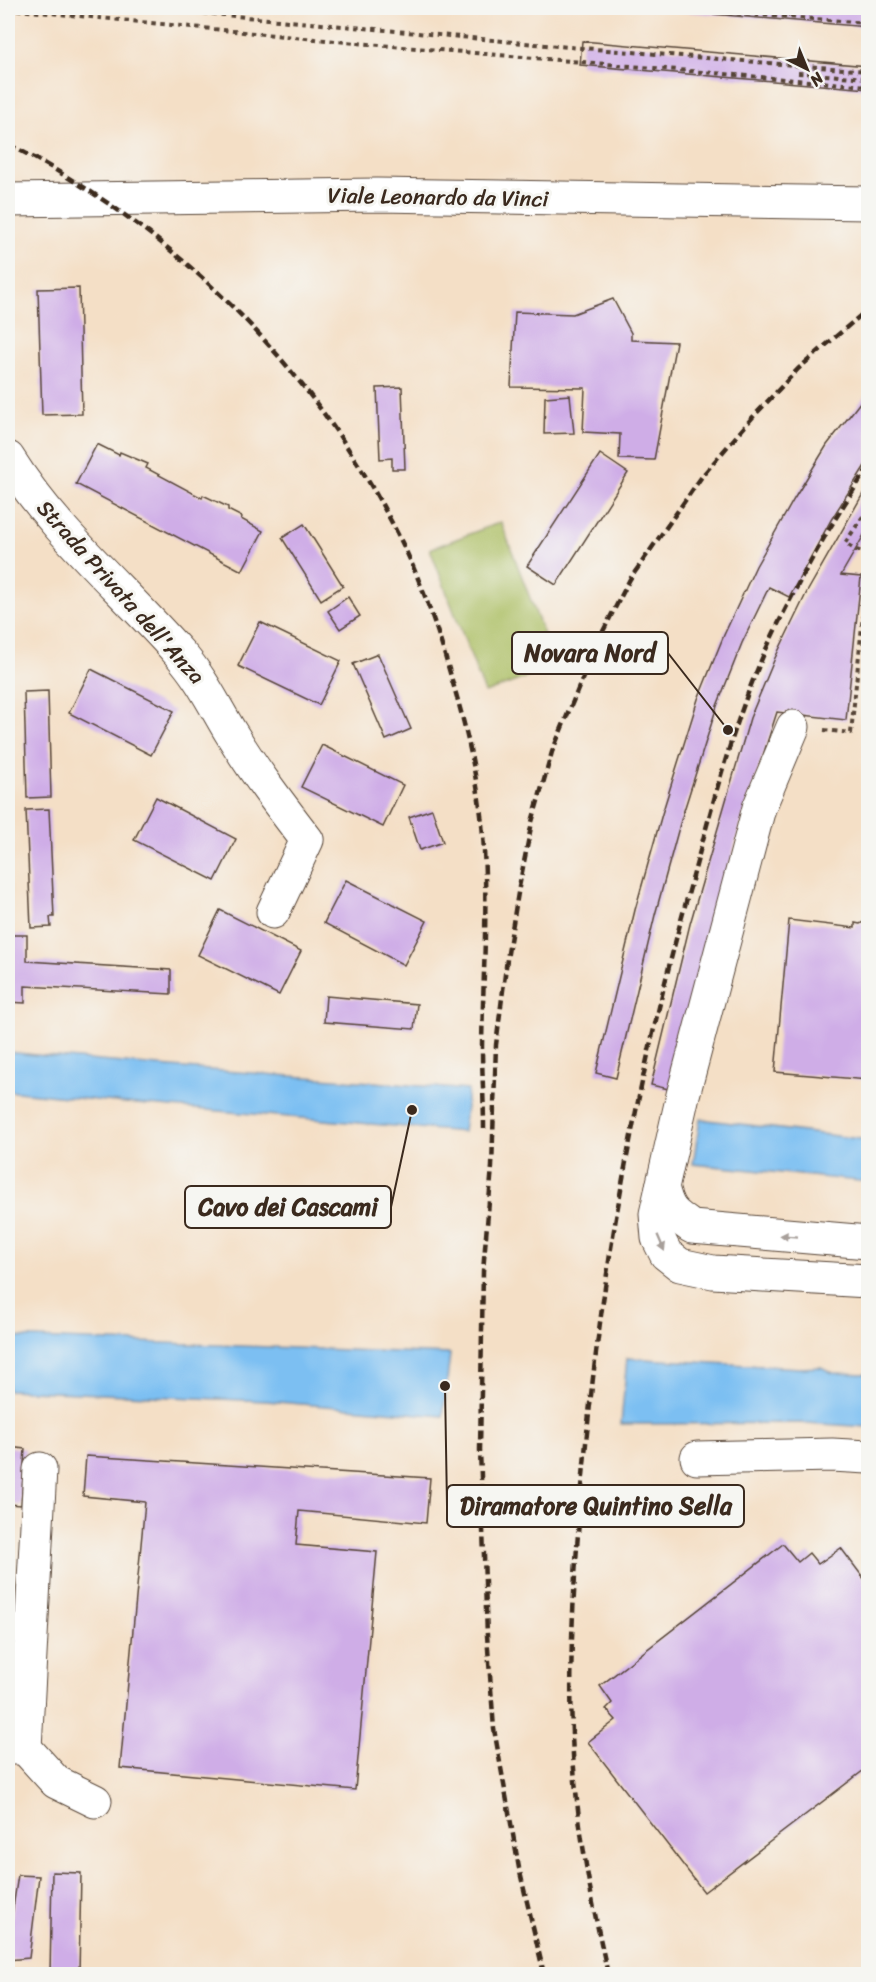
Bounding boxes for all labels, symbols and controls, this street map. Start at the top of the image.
north arrow [777,39,837,99]
text: N [802,65,832,95]
street label: Viale Leonardo da Vinci [327,176,550,218]
street label: Strada Privata dell'Anza [27,491,215,693]
callout: Novara Nord [512,632,668,674]
text: Novara Nord [523,632,658,674]
callout: Cavo dei Cascami [185,1186,391,1228]
text: Cavo dei Cascami [197,1186,379,1228]
one-way arrow [780,1231,799,1241]
one-way arrow [656,1235,666,1253]
callout: Diramatore Quintino Sella [447,1485,744,1527]
text: Diramatore Quintino Sella [460,1485,733,1527]

